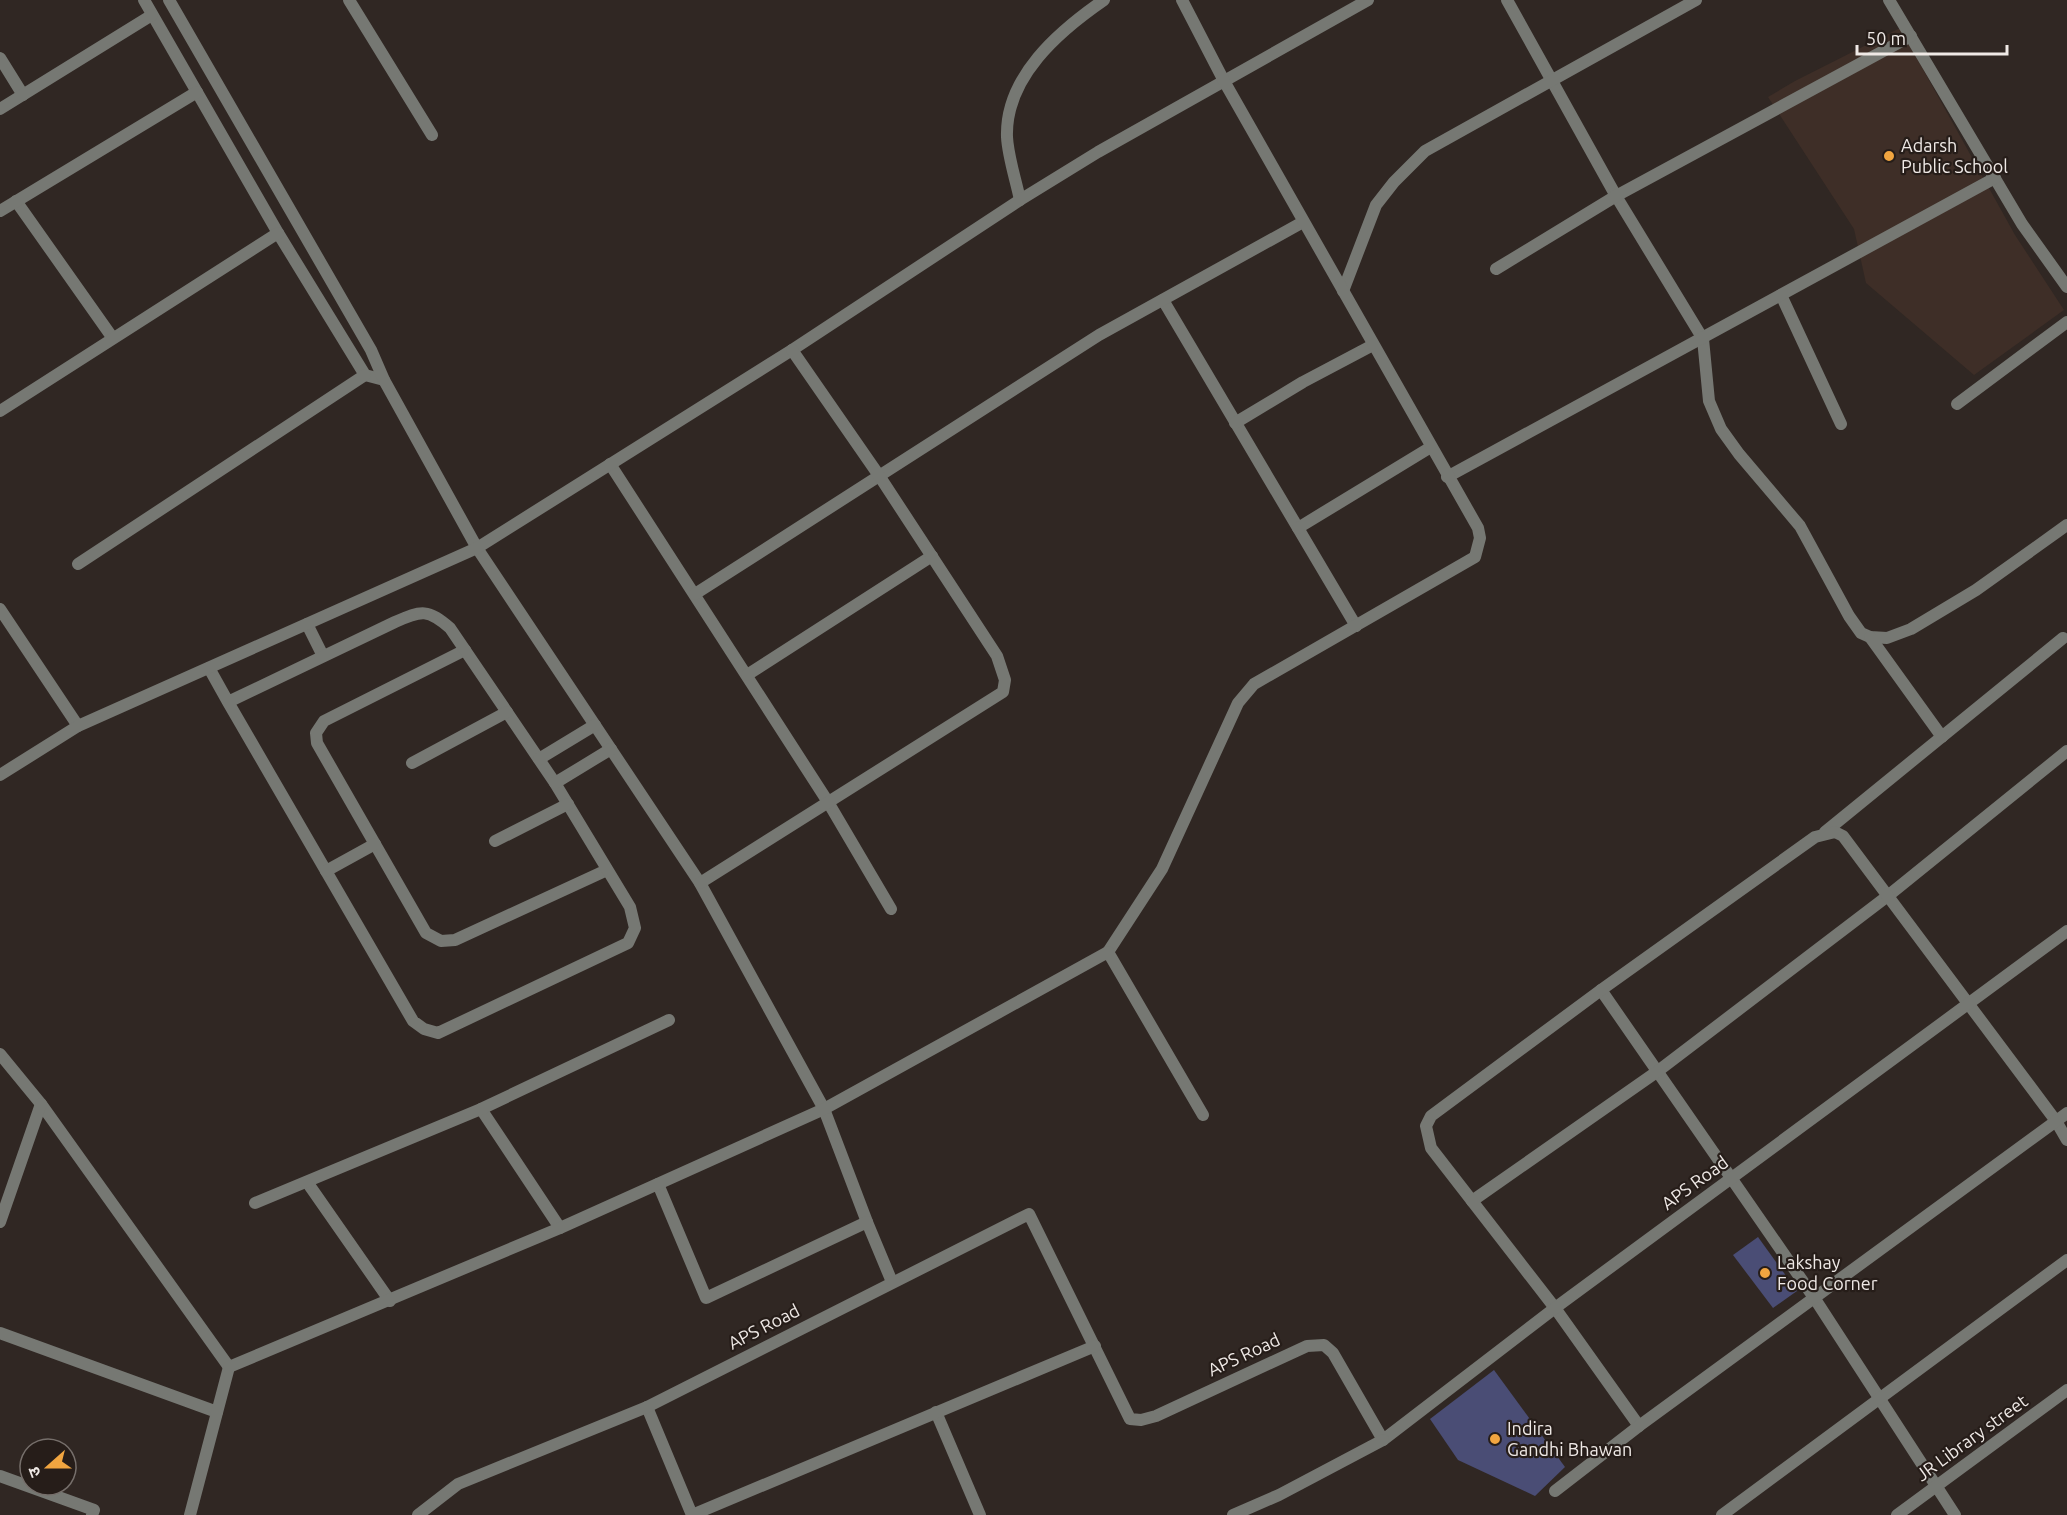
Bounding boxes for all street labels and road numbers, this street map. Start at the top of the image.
street label: APS Road [1657,1151,1732,1213]
street label: APS Road [724,1300,803,1353]
street label: APS Road [1204,1329,1283,1380]
street label: JR Library street [1912,1390,2031,1484]

